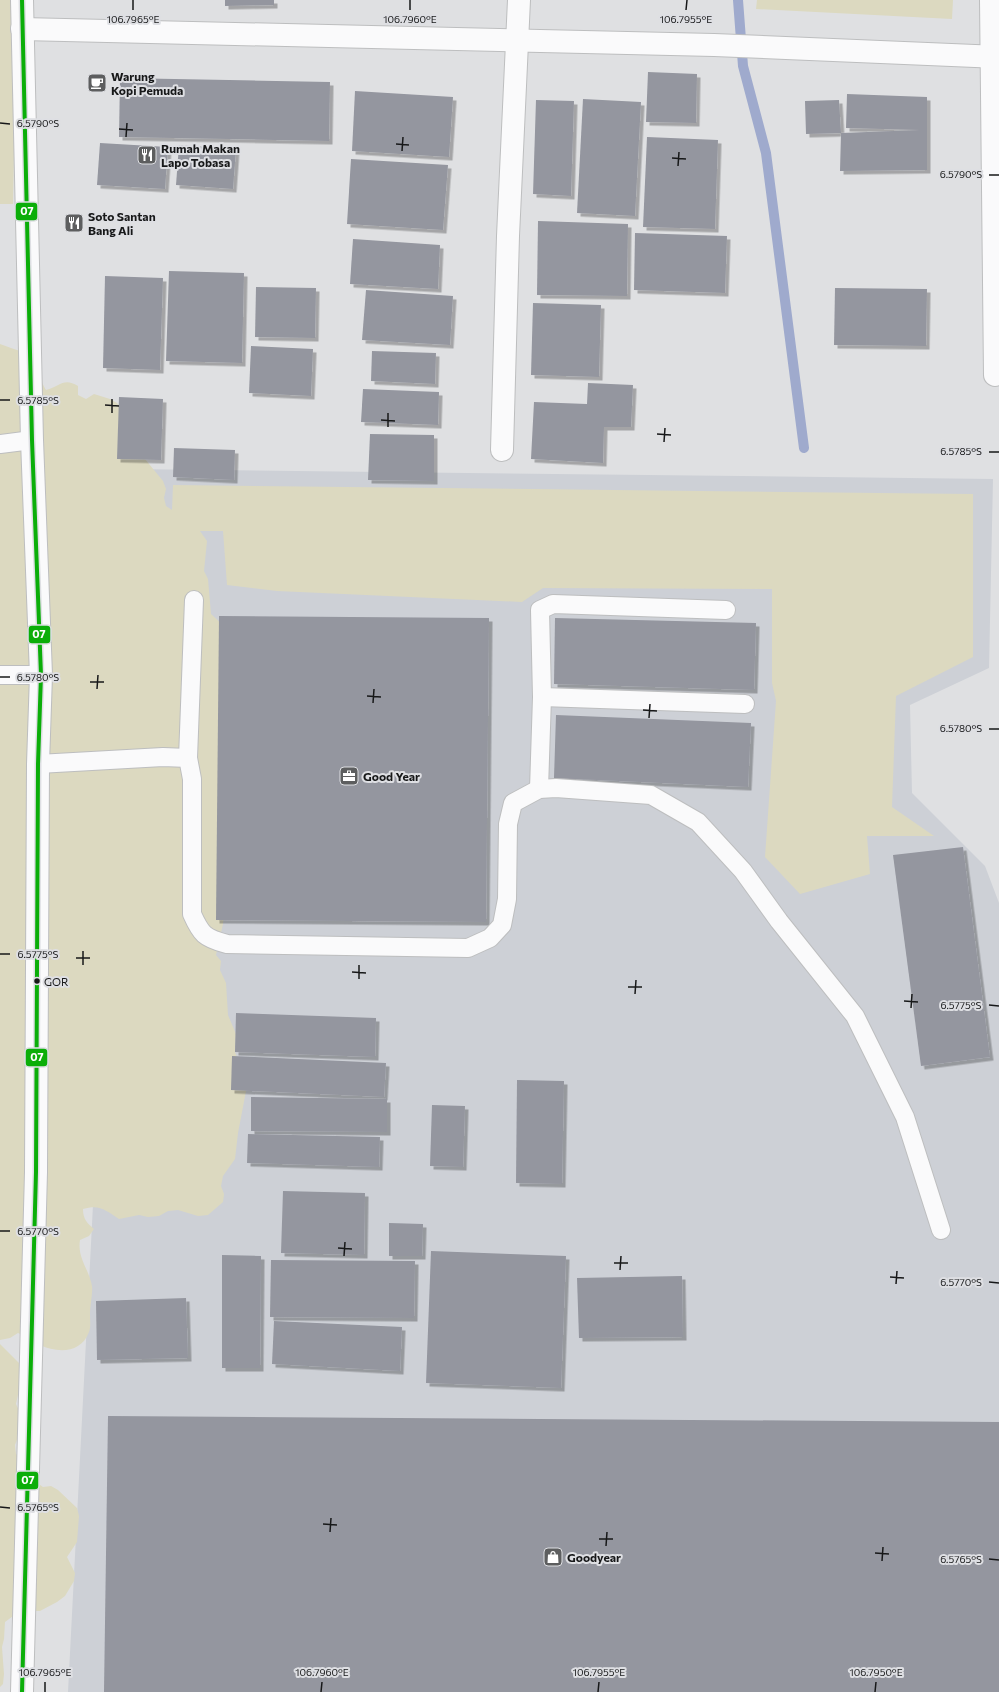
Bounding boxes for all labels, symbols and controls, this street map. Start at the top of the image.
text: 106.7965°E [107,13,159,25]
text: 106.7960°E [383,13,437,25]
text: 106.7955°E [660,13,712,25]
place label: Warung Kopi Pemuda [111,69,183,97]
cafe icon: Warung Kopi Pemuda [86,72,108,94]
text: 6.5790°S [17,117,59,129]
place label: Rumah Makan Lapo Tobasa [161,141,240,169]
restaurant icon: Rumah Makan Lapo Tobasa [136,144,158,166]
text: 6.5790°S [940,168,982,180]
line badge: 07 [15,202,38,221]
text: 07 [20,204,34,217]
place label: Soto Santan Bang Ali [88,209,156,237]
restaurant icon: Soto Santan Bang Ali [63,212,85,234]
text: 6.5785°S [17,394,59,406]
text: 6.5785°S [940,445,982,457]
line badge: 07 [28,625,51,644]
text: 07 [32,627,46,640]
text: 6.5780°S [17,671,59,683]
text: 6.5780°S [940,722,982,734]
office icon: Good Year [338,765,360,787]
place label: Good Year [363,769,420,783]
text: 6.5775°S [18,948,59,960]
place label: GOR [44,975,69,988]
marker: GOR [32,976,42,986]
text: 6.5775°S [941,999,982,1011]
line badge: 07 [25,1048,48,1067]
text: 07 [30,1050,44,1063]
text: 6.5770°S [17,1225,59,1237]
text: 6.5770°S [940,1276,982,1288]
line badge: 07 [16,1471,39,1490]
text: 07 [21,1473,35,1486]
text: 6.5765°S [17,1501,59,1513]
shop icon: Goodyear [542,1546,564,1568]
place label: Goodyear [567,1550,621,1564]
text: 6.5765°S [940,1553,982,1565]
text: 106.7965°E [19,1666,71,1678]
text: 106.7960°E [295,1666,349,1678]
text: 106.7955°E [573,1666,625,1678]
text: 106.7950°E [849,1666,903,1678]

